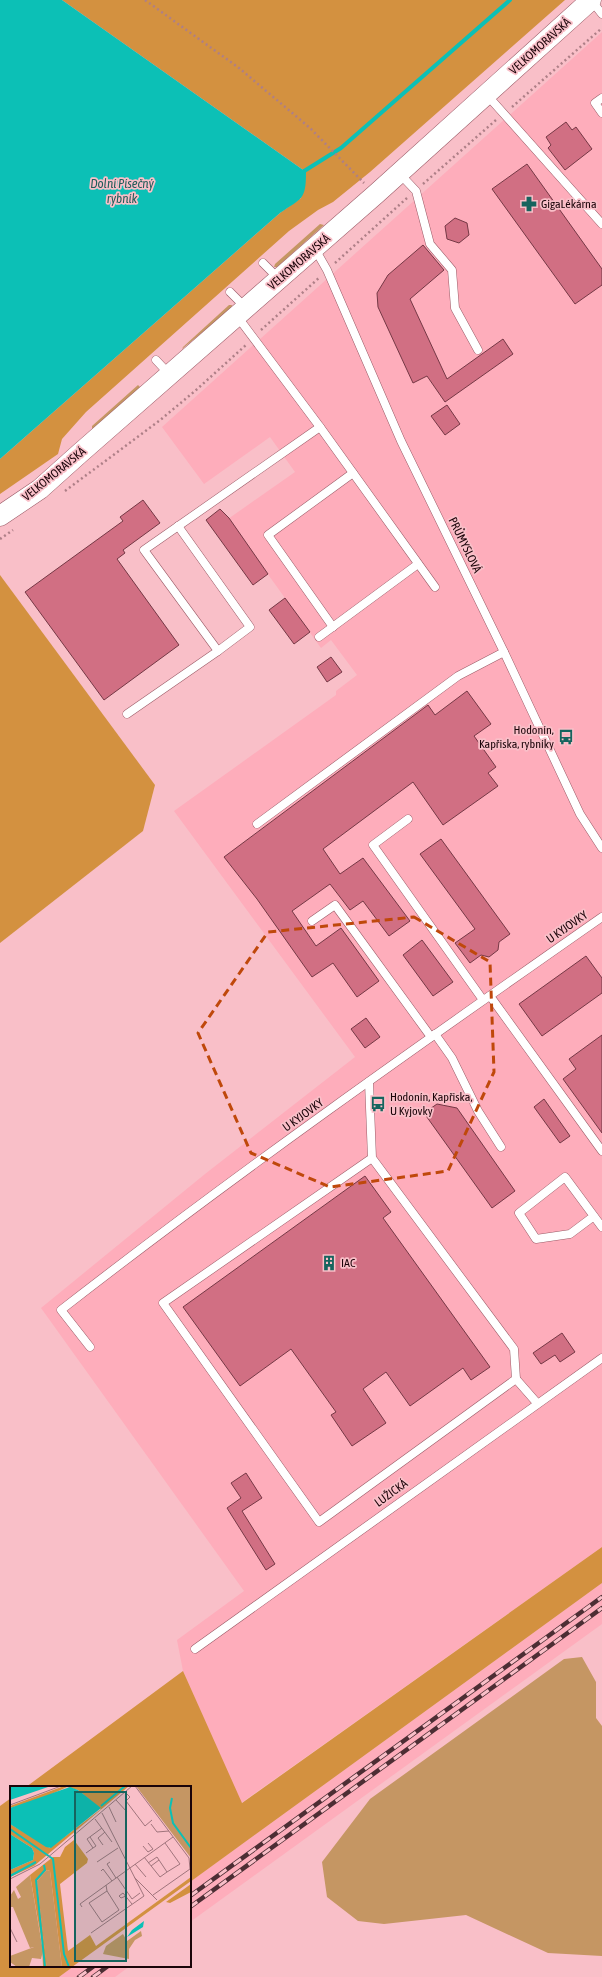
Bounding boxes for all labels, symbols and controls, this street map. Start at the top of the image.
street label: VELKOMORAVSKÁ [507,15,574,77]
water label: Dolní Písečný rybník [90,176,154,206]
pharmacy icon: GigaLékárna [520,195,538,213]
place label: GigaLékárna [541,197,597,211]
street label: VELKOMORAVSKÁ [265,231,333,293]
street label: VELKOMORAVSKÁ [19,444,89,504]
street label: PRŮMYSLOVÁ [446,515,485,575]
place label: Hodonín, Kapřiska, rybníky [479,723,554,751]
bus stop icon: Hodonín, Kapřiska, rybníky [557,728,575,746]
street label: U KYJOVKY [544,907,591,946]
place label: Hodonín, Kapřiska, U Kyjovky [390,1090,473,1118]
street label: U KYJOVKY [280,1095,327,1134]
bus stop icon: Hodonín, Kapřiska, U Kyjovky [369,1095,387,1113]
building icon: IAC [320,1254,338,1272]
place label: IAC [341,1256,356,1270]
street label: LUŽICKÁ [372,1476,410,1510]
inset map [10,1786,191,1967]

